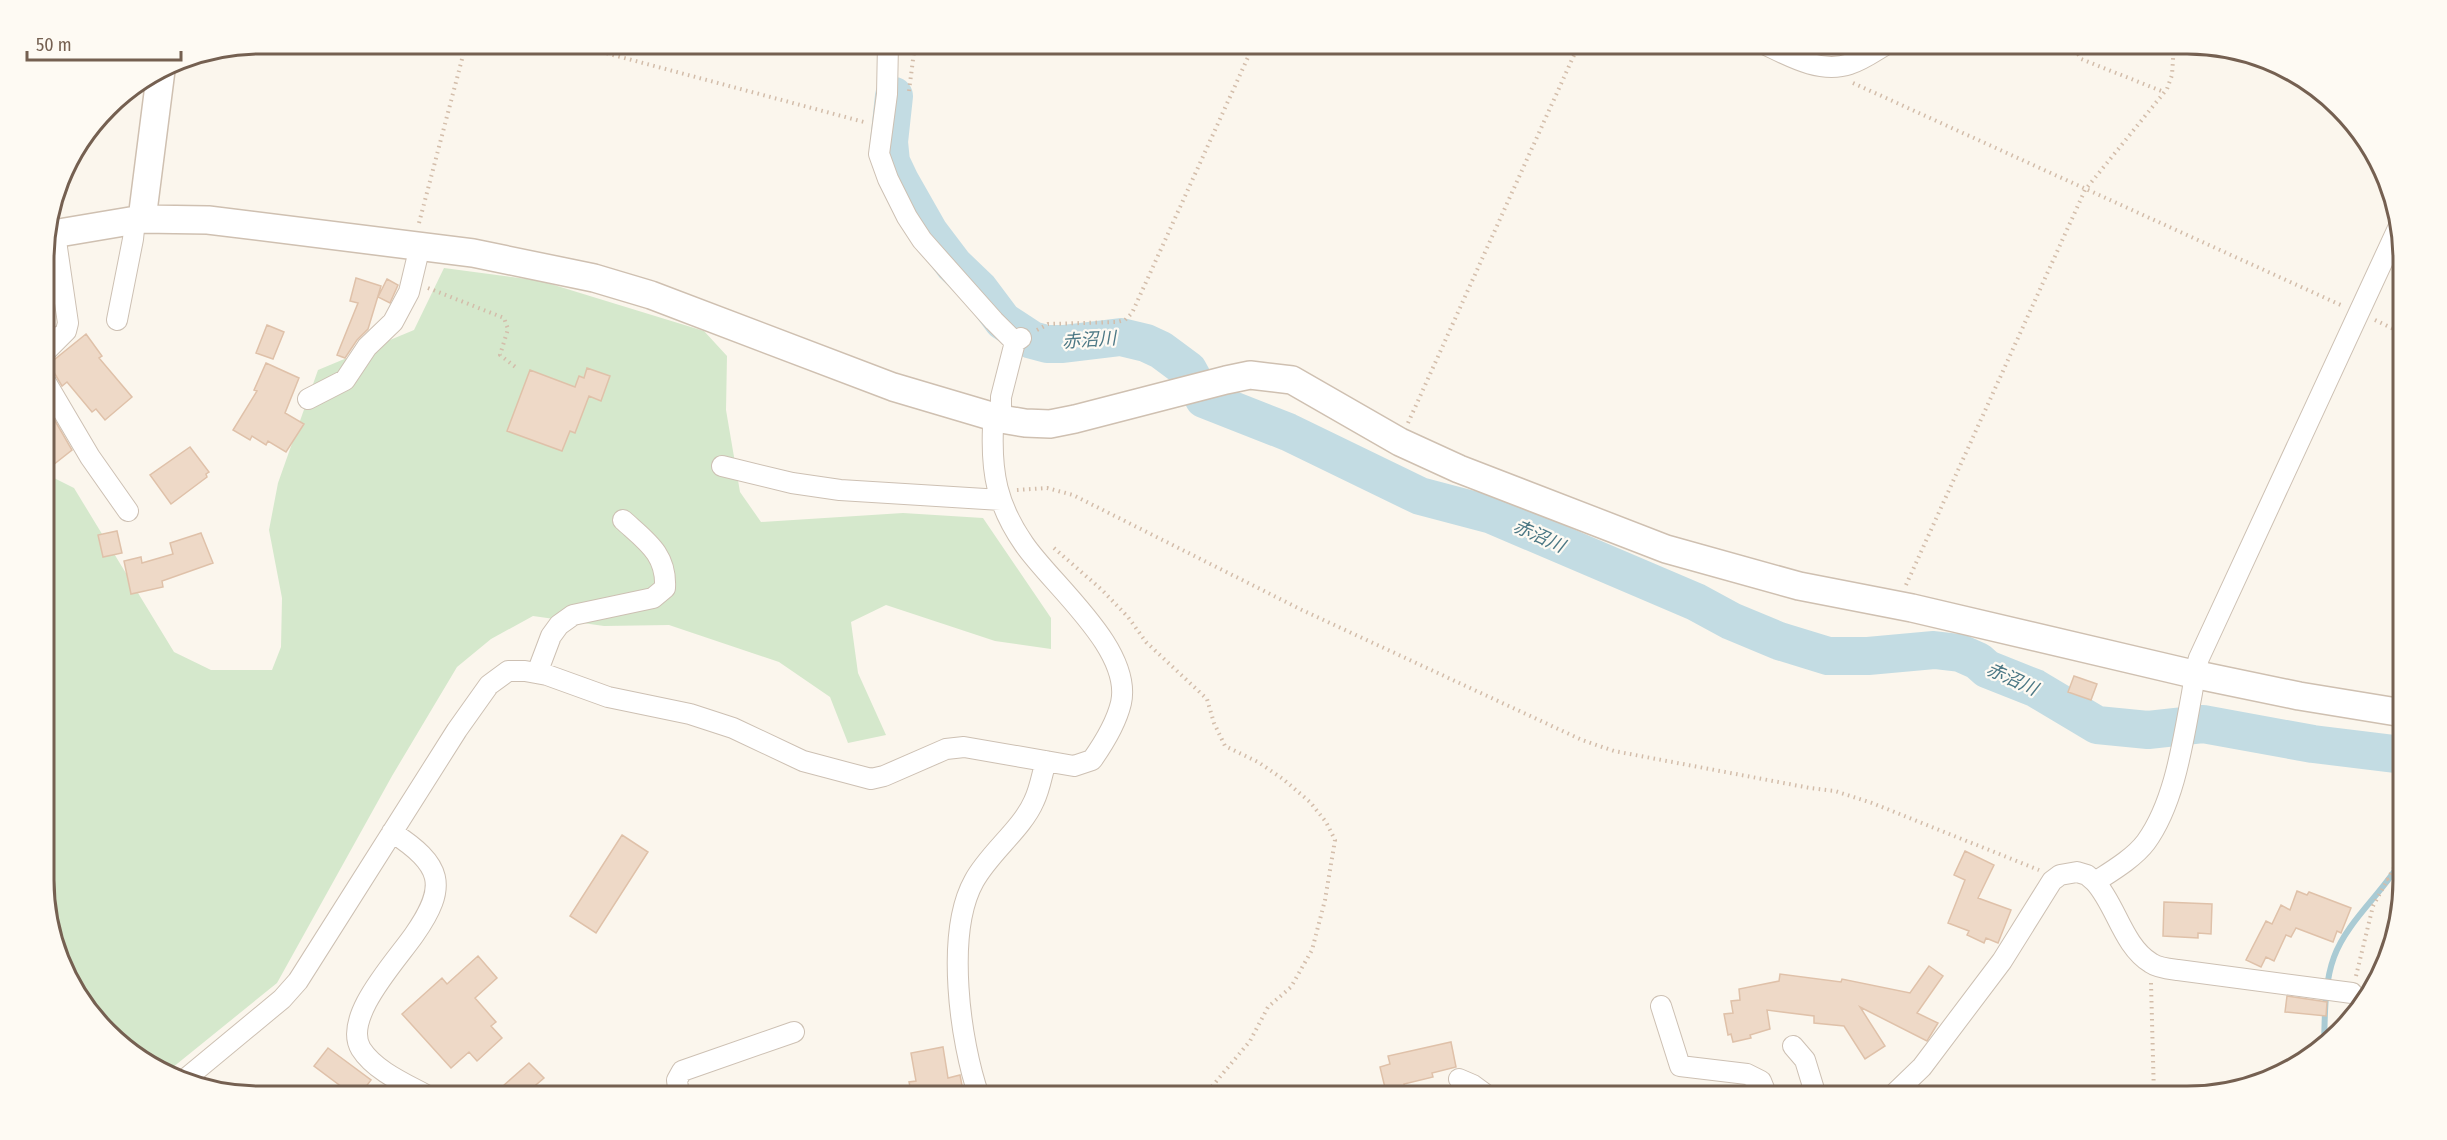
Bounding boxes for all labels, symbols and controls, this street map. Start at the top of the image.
scale bar [27,24,182,62]
text: 50 m [36,34,72,56]
water label: 赤沼川 [1061,327,1119,353]
water label: 赤沼川 [1510,515,1570,558]
water label: 赤沼川 [1983,658,2043,701]

